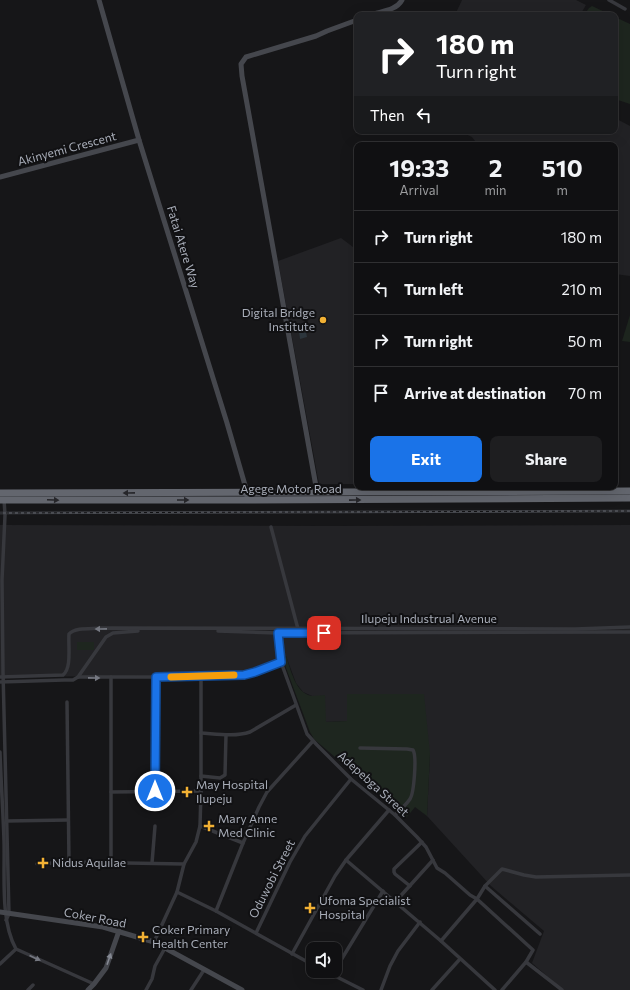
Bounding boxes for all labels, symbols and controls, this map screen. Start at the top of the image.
text: 180 m [436,26,514,60]
icon: right [370,28,422,80]
text: Turn right [436,60,516,82]
icon: left [413,104,435,126]
text: Then [370,106,405,124]
street label: Akinyemi Crescent [16,128,118,168]
text: 19:33 [389,153,449,182]
text: 2 [489,153,502,182]
text: 510 [542,153,583,182]
text: Arrival [400,182,439,198]
text: min [484,182,507,198]
text: m [557,182,568,198]
street label: Fatai Atere Way [165,204,203,290]
icon: right [370,226,392,248]
text: Turn right [404,228,473,246]
text: 180 m [561,228,602,246]
icon: left [370,278,392,300]
text: Turn left [404,280,463,298]
text: 210 m [562,280,602,298]
place label: Digital Bridge Institute [242,305,315,333]
marker: Digital Bridge Institute [318,315,328,325]
icon: right [370,330,392,352]
text: Turn right [404,332,473,350]
text: 50 m [568,332,602,350]
icon: arrive [370,382,392,404]
text: Arrive at destination [404,384,546,402]
text: 70 m [568,384,602,402]
button: Exit [370,436,482,482]
button: Share [490,436,602,482]
street label: Agege Motor Road [240,481,342,495]
one-way arrow [122,490,135,496]
one-way arrow [47,497,60,503]
one-way arrow [177,497,190,503]
one-way arrow [349,497,362,503]
street label: Ilupeju Industrual Avenue [361,611,497,625]
pin [307,616,341,650]
icon: arrive [313,622,335,644]
one-way arrow [94,626,107,632]
one-way arrow [88,675,101,681]
street label: Adepebga Street [335,748,412,819]
position arrow [134,770,176,812]
place label: May Hospital Ilupeju [196,777,268,805]
marker: May Hospital Ilupeju [181,786,193,798]
place label: Mary Anne Med Clinic [218,811,277,839]
marker: Mary Anne Med Clinic [203,820,215,832]
street label: Oduwobi Street [245,837,297,920]
place label: Nidus Aquilae [52,855,126,869]
marker: Nidus Aquilae [37,857,49,869]
place label: Ufoma Specialist Hospital [319,893,411,921]
marker: Ufoma Specialist Hospital [304,902,316,914]
street label: Coker Road [63,904,128,930]
place label: Coker Primary Health Center [152,922,230,950]
marker: Coker Primary Health Center [137,931,149,943]
map controls [306,942,342,978]
button: sound [306,942,342,978]
one-way arrow [107,953,113,965]
one-way arrow [30,955,41,961]

